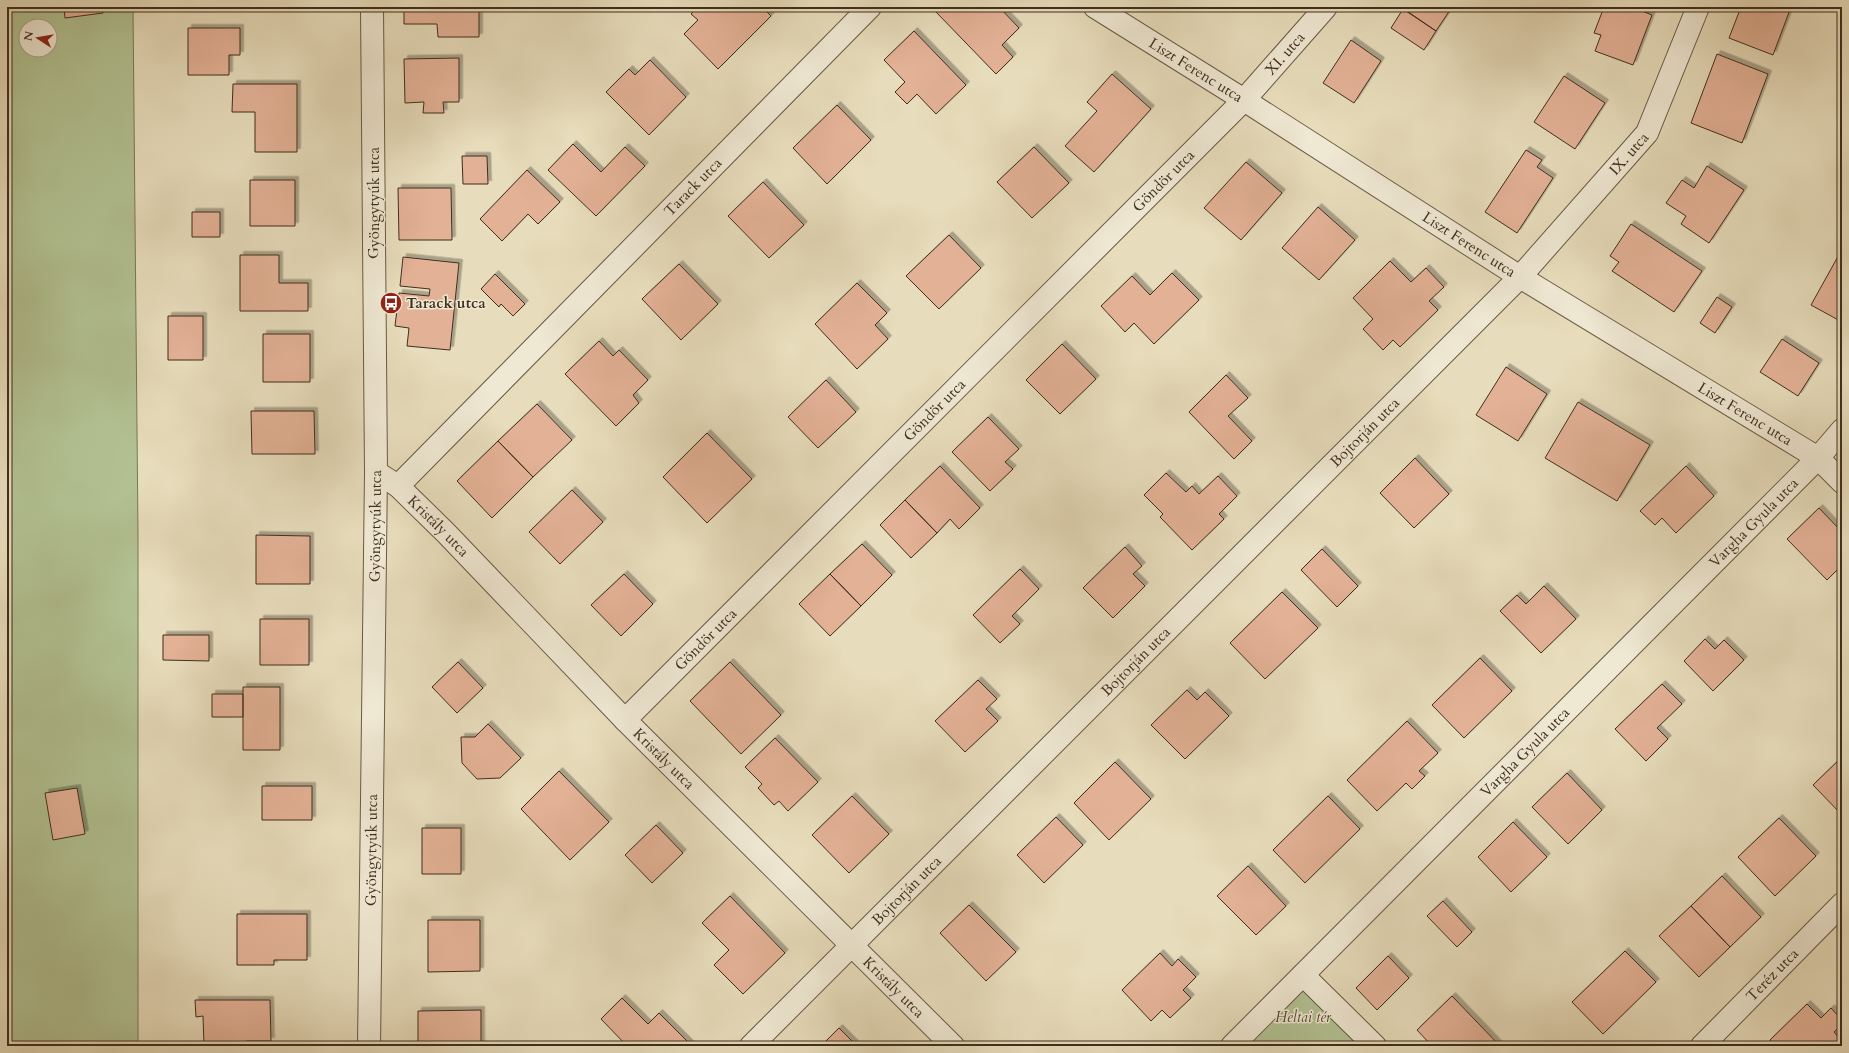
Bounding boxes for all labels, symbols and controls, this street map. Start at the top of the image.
north arrow [18,18,58,58]
street label: XI. utca [1261,27,1310,79]
text: N [20,29,37,42]
street label: Liszt Ferenc utca [1145,33,1247,107]
street label: IX. utca [1604,127,1654,179]
street label: Göndör utca [1128,145,1199,216]
street label: Gyöngytyúk utca [364,146,384,259]
street label: Tarack utca [659,153,726,220]
street label: Liszt Ferenc utca [1419,207,1520,282]
bus stop icon: Tarack utca [378,290,404,316]
place label: Tarack utca [406,293,486,313]
street label: Göndör utca [899,374,970,446]
street label: Liszt Ferenc utca [1694,377,1797,450]
street label: Bojtorján utca [1326,393,1404,471]
street label: Gyöngytyúk utca [365,469,386,582]
street label: Vargha Gyula utca [1705,473,1803,572]
street label: Kristály utca [403,491,474,562]
street label: Göndör utca [670,603,741,675]
street label: Bojtorján utca [1097,622,1175,700]
street label: Vargha Gyula utca [1476,703,1574,801]
street label: Kristály utca [629,724,699,794]
street label: Gyöngytyúk utca [361,793,382,906]
street label: Bojtorján utca [868,851,946,929]
street label: Teréz utca [1742,943,1803,1006]
street label: Kristály utca [859,952,929,1022]
park label: Heltai tér [1275,1007,1332,1027]

